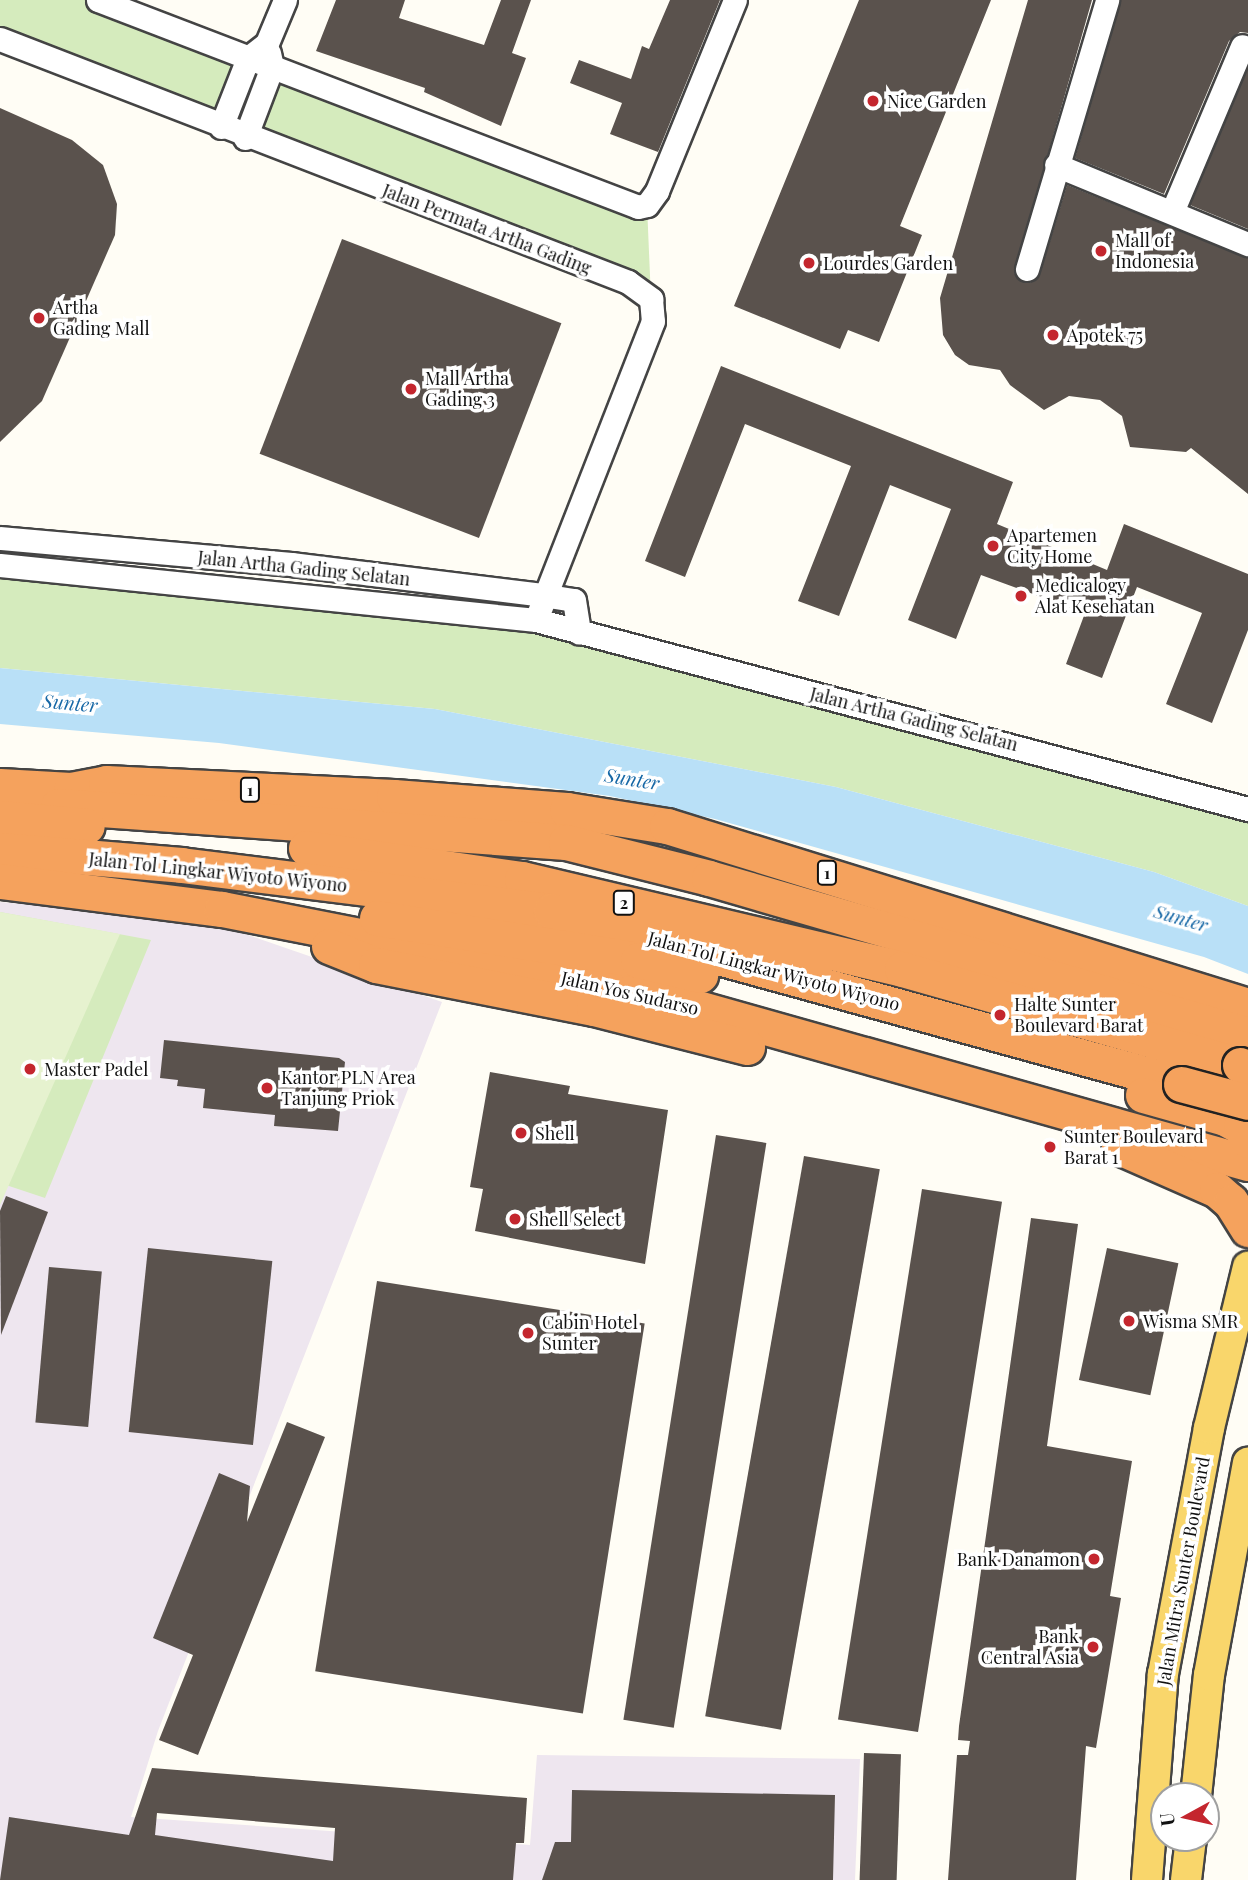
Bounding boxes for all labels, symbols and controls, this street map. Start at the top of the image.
place label: Nice Garden [887,90,987,112]
marker: Nice Garden [865,93,881,109]
street label: Jalan Permata Artha Gading [379,179,595,279]
place label: Mall of Indonesia [1115,230,1194,272]
marker: Mall of Indonesia [1093,243,1109,259]
place label: Lourdes Garden [823,252,953,274]
marker: Lourdes Garden [801,255,817,271]
place label: Artha Gading Mall [53,297,150,340]
marker: Artha Gading Mall [31,310,47,326]
place label: Apotek 75 [1067,324,1143,346]
marker: Apotek 75 [1045,327,1061,343]
place label: Mall Artha Gading 3 [425,368,510,410]
marker: Mall Artha Gading 3 [403,381,419,397]
place label: Apartemen City Home [1007,525,1097,568]
marker: Apartemen City Home [985,538,1001,554]
street label: Jalan Artha Gading Selatan [196,546,412,590]
place label: Medicalogy Alat Kesehatan [1035,575,1155,618]
marker: Medicalogy Alat Kesehatan [1013,588,1029,604]
street label: Jalan Artha Gading Selatan [807,683,1021,755]
water label: Sunter [42,689,98,717]
water label: Sunter [603,763,661,795]
road number: 1 [240,778,260,803]
street label: Jalan Tol Lingkar Wiyoto Wiyono [87,848,349,896]
road number: 1 [816,860,838,886]
road number: 2 [612,890,636,916]
water label: Sunter [1151,899,1211,937]
street label: Jalan Tol Lingkar Wiyoto Wiyono [645,927,903,1015]
street label: Jalan Yos Sudarso [559,967,701,1019]
place label: Halte Sunter Boulevard Barat [1014,994,1143,1036]
marker: Halte Sunter Boulevard Barat [992,1007,1008,1023]
place label: Master Padel [44,1058,149,1080]
marker: Master Padel [22,1061,38,1077]
place label: Kantor PLN Area Tanjung Priok [281,1067,417,1110]
marker: Kantor PLN Area Tanjung Priok [259,1080,275,1096]
place label: Shell [535,1122,575,1144]
marker: Shell [513,1125,529,1141]
place label: Sunter Boulevard Barat 1 [1064,1126,1204,1168]
marker: Sunter Boulevard Barat 1 [1042,1139,1058,1155]
place label: Shell Select [529,1208,621,1230]
marker: Shell Select [507,1211,523,1227]
place label: Wisma SMR [1143,1310,1239,1332]
place label: Cabin Hotel Sunter [542,1312,638,1354]
marker: Wisma SMR [1121,1313,1137,1329]
marker: Cabin Hotel Sunter [520,1325,536,1341]
street label: Jalan Mitra Sunter Boulevard [1152,1455,1214,1687]
place label: Bank Danamon [957,1548,1080,1570]
marker: Bank Danamon [1086,1551,1102,1567]
place label: Bank Central Asia [980,1626,1079,1668]
marker: Bank Central Asia [1085,1639,1101,1655]
north arrow [1150,1782,1220,1852]
text: U [1152,1811,1180,1828]

